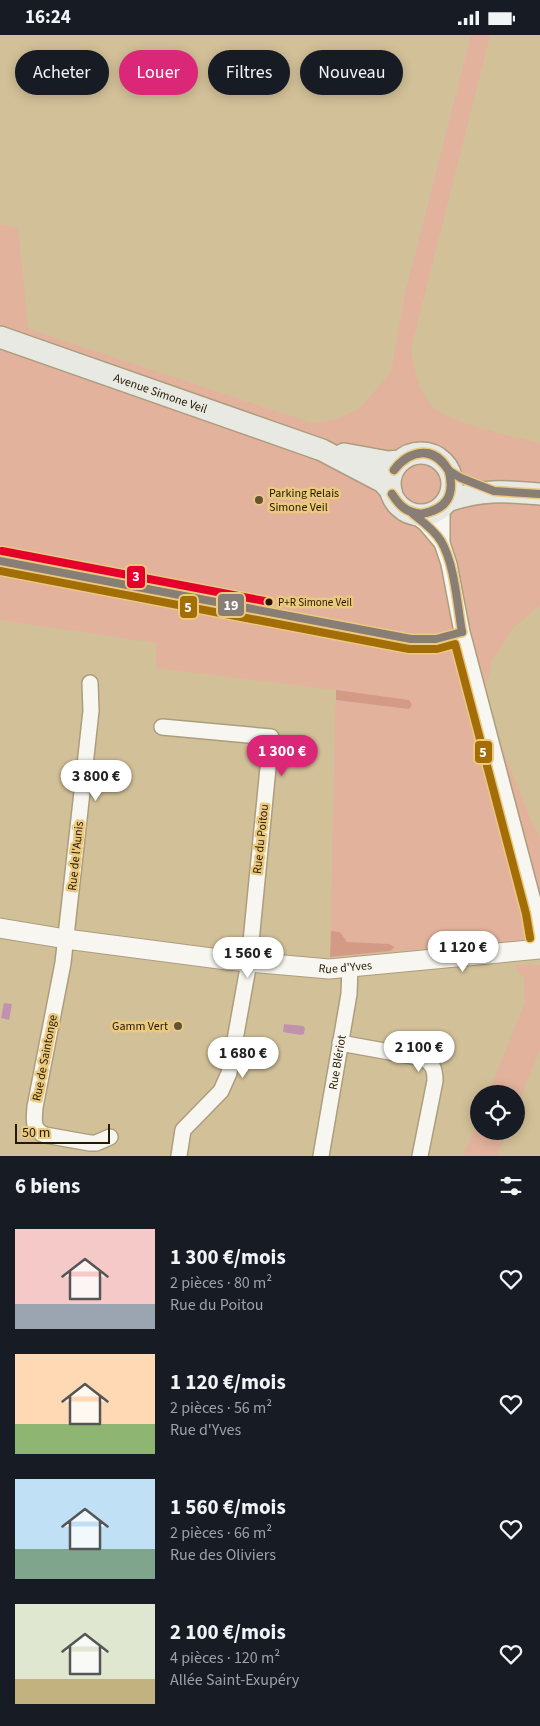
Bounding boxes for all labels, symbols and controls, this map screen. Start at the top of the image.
text: 16:24 [25,4,71,31]
chip: Acheter [15,50,109,95]
chip: Louer [119,50,198,95]
chip: Filtres [208,50,290,95]
chip: Nouveau [300,50,403,95]
street label: Avenue Simone Veil [111,369,210,418]
place label: Parking Relais Simone Veil [269,485,339,516]
marker: Parking Relais Simone Veil [253,494,265,506]
line badge: 3 [126,565,146,589]
text: 3 [132,567,140,587]
line badge: 19 [217,593,245,617]
line badge: 5 [179,595,198,619]
place label: P+R Simone Veil [278,595,352,610]
text: 19 [224,596,238,616]
marker: P+R Simone Veil [264,597,274,607]
text: 5 [184,598,192,618]
pin: 1 300 € [236,735,328,777]
text: 1 300 € [258,740,306,762]
line badge: 5 [474,740,493,764]
text: 5 [479,743,487,763]
pin: 3 800 € [50,759,142,802]
text: 3 800 € [72,765,120,787]
street label: Rue du Poitou [249,803,273,875]
street label: Rue de l'Aunis [64,820,88,892]
pin: 1 120 € [417,931,509,973]
text: 1 120 € [439,936,487,958]
pin: 1 560 € [202,937,294,979]
text: 1 560 € [224,942,272,964]
street label: Rue d'Yves [318,956,373,978]
street label: Rue de Saintonge [28,1013,62,1103]
place label: Gamm Vert [112,1018,168,1035]
marker: Gamm Vert [172,1020,184,1032]
pin: 2 100 € [373,1031,465,1073]
street label: Rue Blériot [324,1034,350,1091]
text: 2 100 € [395,1036,443,1058]
pin: 1 680 € [197,1037,289,1079]
text: 1 680 € [219,1042,267,1064]
map controls [470,1085,525,1140]
button: locate [470,1085,525,1140]
scale bar [15,1121,110,1144]
text: 50 m [22,1123,50,1143]
text: 6 biens [15,1171,80,1201]
icon: filters [497,1172,525,1200]
text: 1 300 €/mois [170,1242,286,1272]
icon: home [55,1249,115,1309]
icon: heart [497,1265,525,1293]
text: 2 pièces · 80 m² [170,1272,272,1294]
text: Rue du Poitou [170,1294,264,1316]
text: 1 120 €/mois [170,1367,286,1397]
icon: home [55,1374,115,1434]
icon: heart [497,1390,525,1418]
text: 2 pièces · 56 m² [170,1397,272,1419]
text: Rue d'Yves [170,1419,241,1441]
text: 1 560 €/mois [170,1492,286,1522]
icon: home [55,1499,115,1559]
icon: heart [497,1515,525,1543]
text: 2 pièces · 66 m² [170,1522,272,1544]
text: Rue des Oliviers [170,1544,276,1566]
text: 2 100 €/mois [170,1617,286,1647]
icon: home [55,1624,115,1684]
icon: heart [497,1640,525,1668]
text: 4 pièces · 120 m² [170,1647,280,1669]
text: Allée Saint-Exupéry [170,1669,299,1691]

